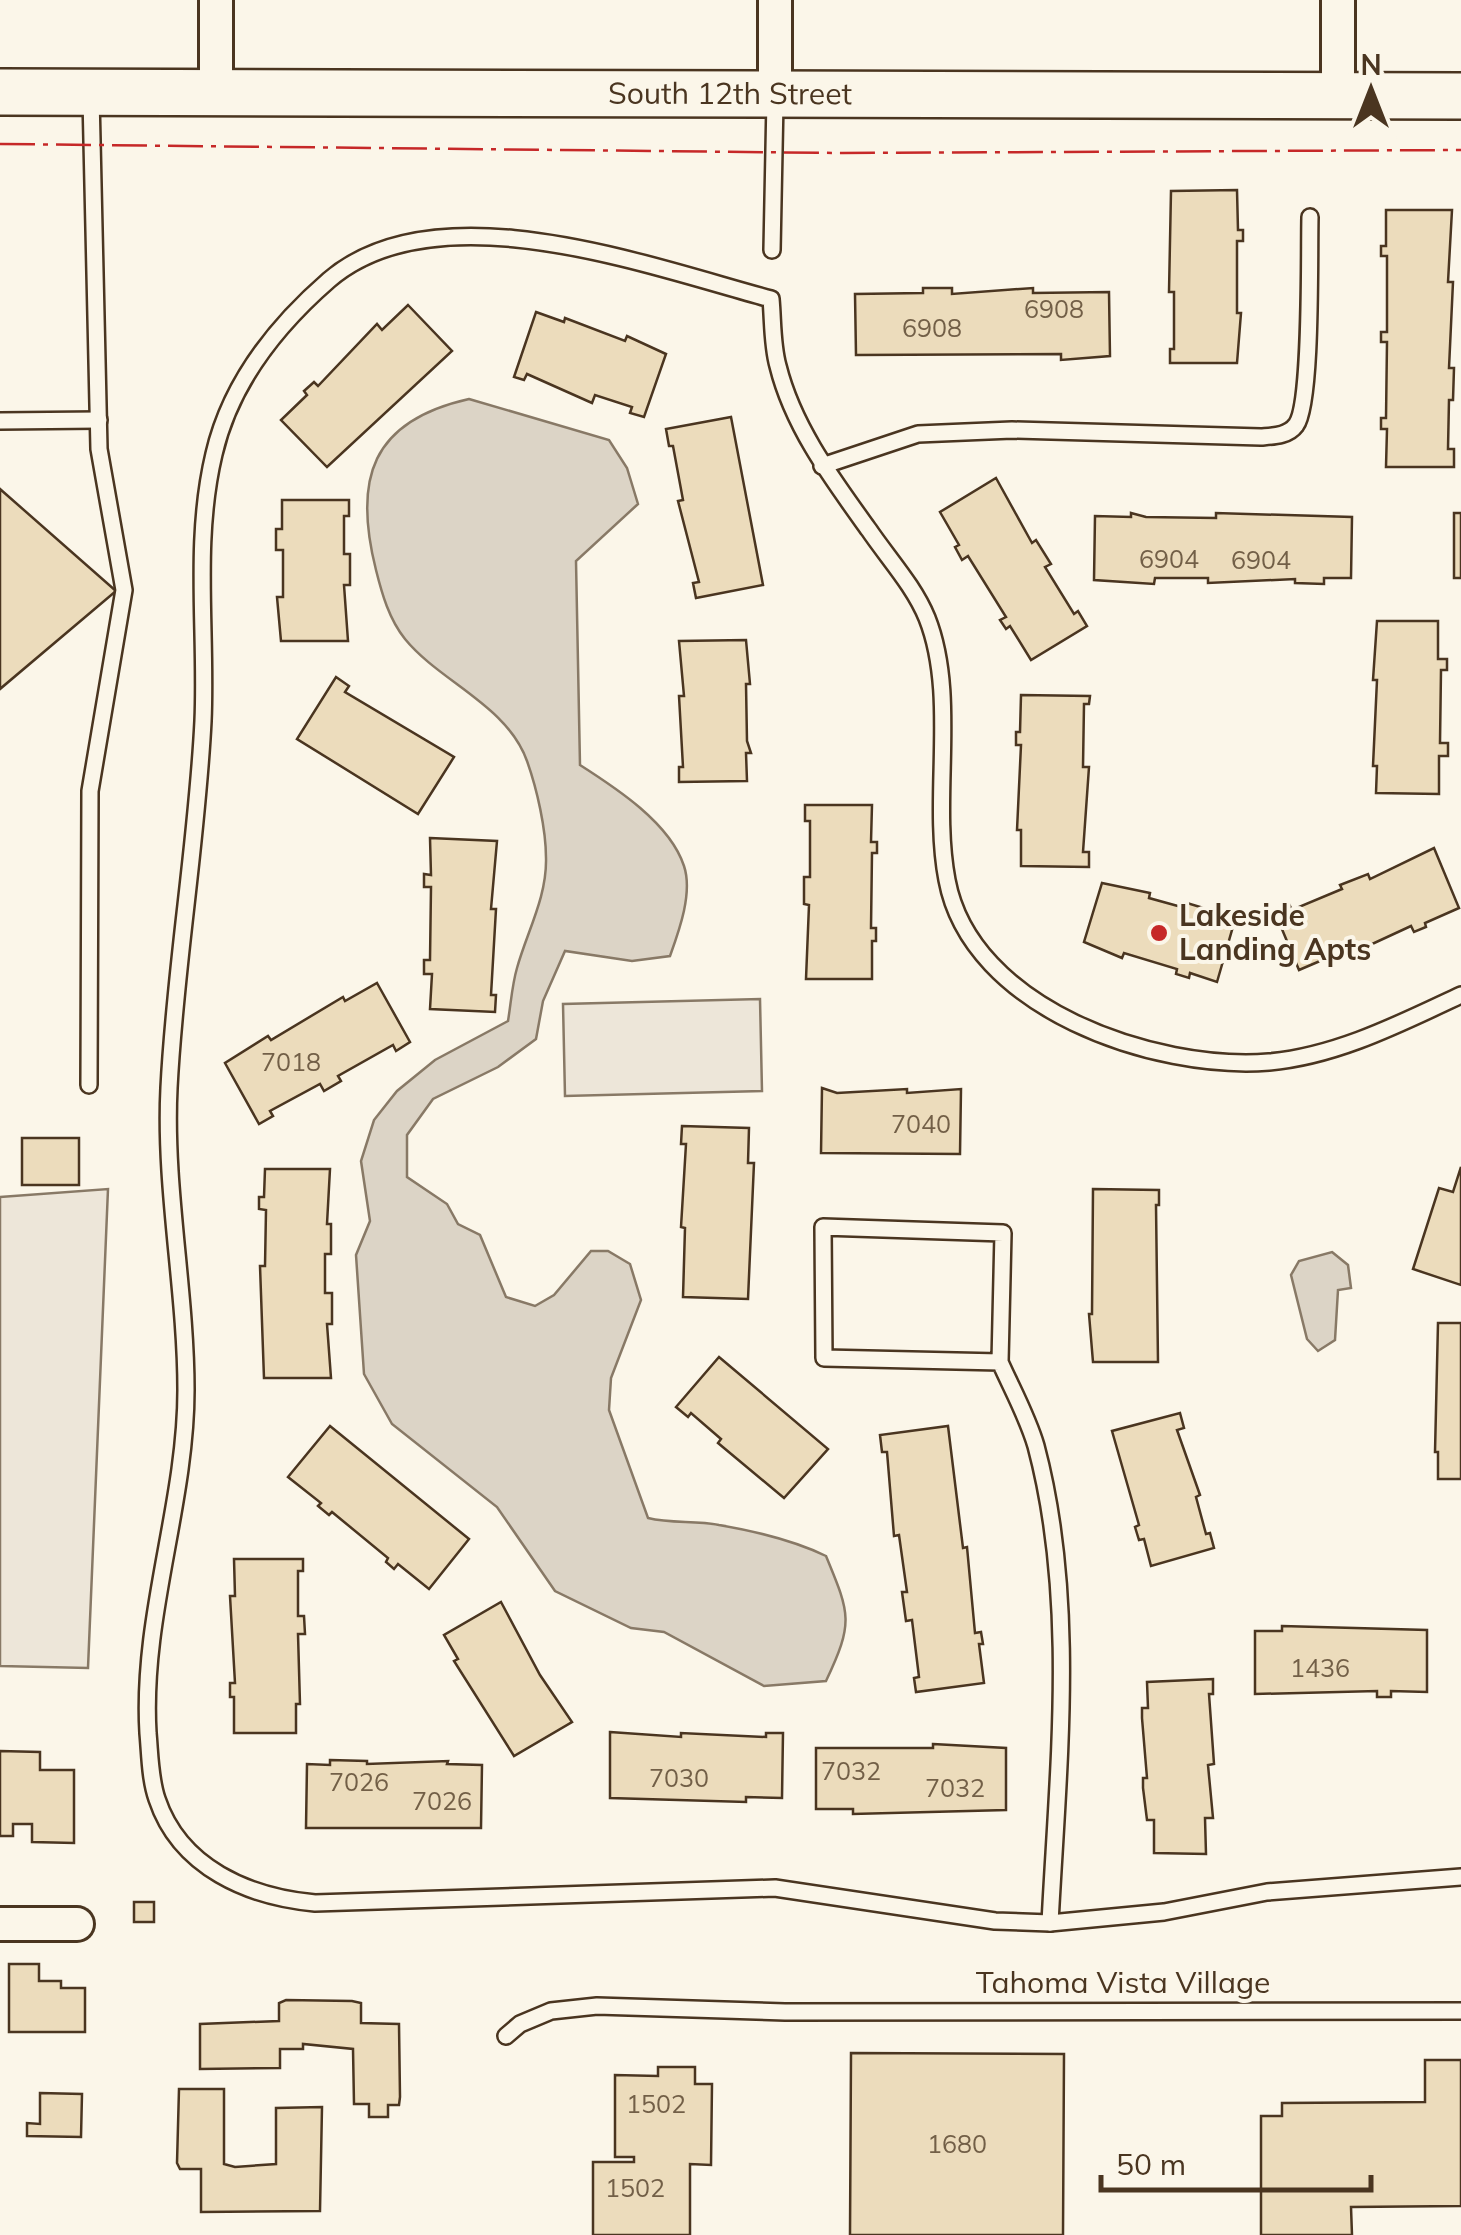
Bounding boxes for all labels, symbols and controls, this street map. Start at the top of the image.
north arrow [1321,40,1421,140]
text: N [1360,47,1382,82]
street label: South 12th Street [608,74,852,112]
house number: 6908 [1024,293,1084,324]
house number: 6908 [902,312,962,343]
house number: 6904 [1139,543,1199,574]
house number: 6904 [1231,544,1291,575]
place label: Lakeside Landing Apts [1179,896,1371,968]
marker: Lakeside Landing Apts [1148,922,1170,944]
house number: 7018 [261,1046,321,1077]
house number: 7040 [891,1108,951,1139]
house number: 1436 [1290,1652,1350,1683]
house number: 7032 [821,1755,881,1786]
house number: 7030 [649,1762,709,1793]
house number: 7026 [329,1766,389,1797]
house number: 7032 [925,1772,985,1803]
house number: 7026 [412,1785,472,1816]
street label: Tahoma Vista Village [976,1963,1270,2001]
house number: 1502 [626,2088,686,2119]
house number: 1680 [927,2128,987,2159]
scale bar [1101,2130,1371,2192]
text: 50 m [1116,2145,1186,2183]
house number: 1502 [605,2172,665,2203]

